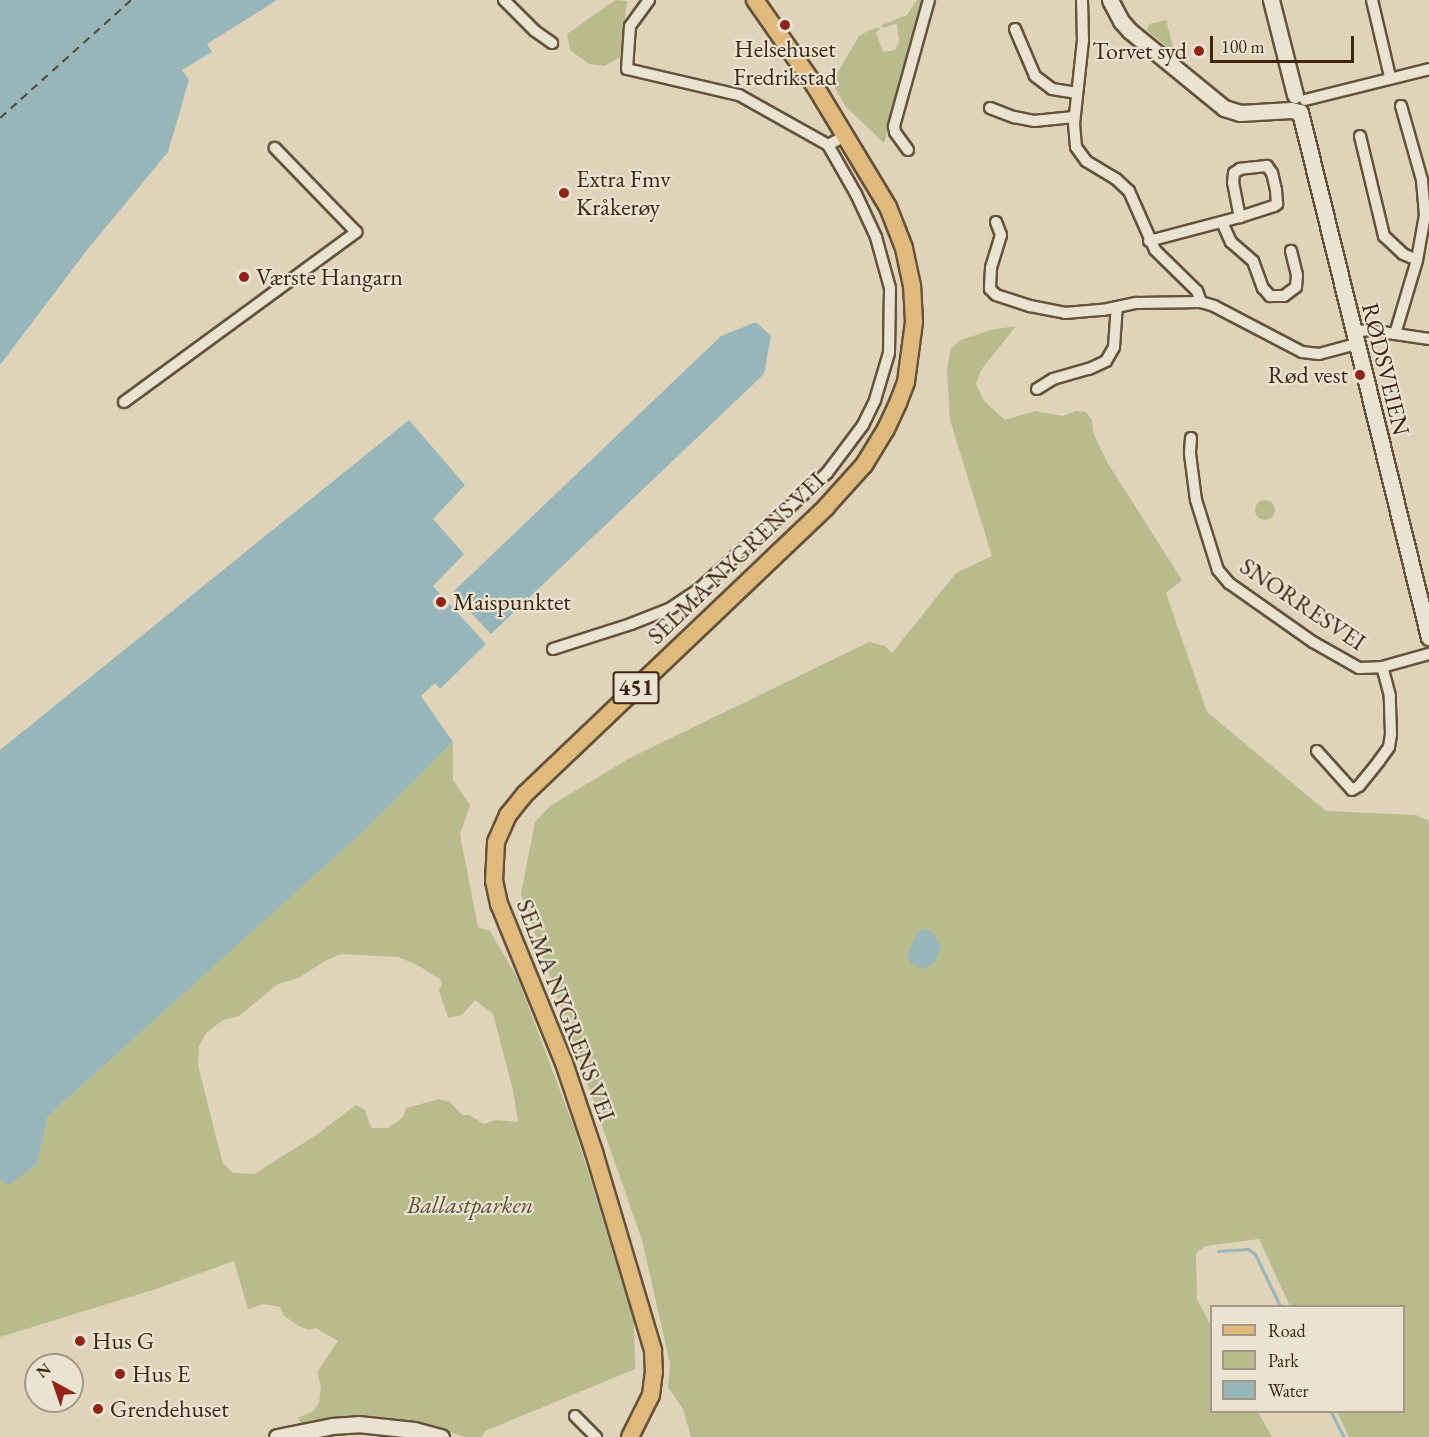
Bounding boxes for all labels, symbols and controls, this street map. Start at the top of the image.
marker: Helsehuset Fredrikstad [778,18,792,32]
scale bar [1213,24,1357,62]
place label: Helsehuset Fredrikstad [733,35,837,91]
text: 100 m [1221,35,1265,58]
place label: Torvet syd [1092,37,1187,65]
marker: Torvet syd [1192,44,1206,58]
place label: Extra Fmv Kråkerøy [576,165,671,221]
marker: Extra Fmv Kråkerøy [557,186,571,200]
place label: Værste Hangarn [256,263,403,291]
marker: Værste Hangarn [237,270,251,284]
street label: RØDSVEIEN [1356,300,1416,438]
place label: Rød vest [1268,361,1348,389]
marker: Rød vest [1353,368,1367,382]
street label: SELMA NYGRENS VEI [641,466,831,650]
street label: SNORRESVEI [1235,551,1371,657]
place label: Maispunktet [453,588,571,616]
marker: Maispunktet [434,595,448,609]
road number: 451 [612,669,660,707]
street label: SELMA NYGRENS VEI [510,895,622,1125]
park label: Ballastparken [407,1191,533,1219]
legend [1210,1305,1405,1413]
text: Road [1268,1319,1306,1342]
place label: Hus G [92,1327,154,1355]
marker: Hus G [73,1334,87,1348]
text: Park [1268,1349,1299,1372]
north arrow [24,1353,84,1413]
text: N [32,1358,55,1383]
place label: Hus E [132,1360,190,1388]
marker: Hus E [113,1367,127,1381]
text: Water [1268,1379,1309,1402]
place label: Grendehuset [110,1395,229,1423]
marker: Grendehuset [91,1402,105,1416]

